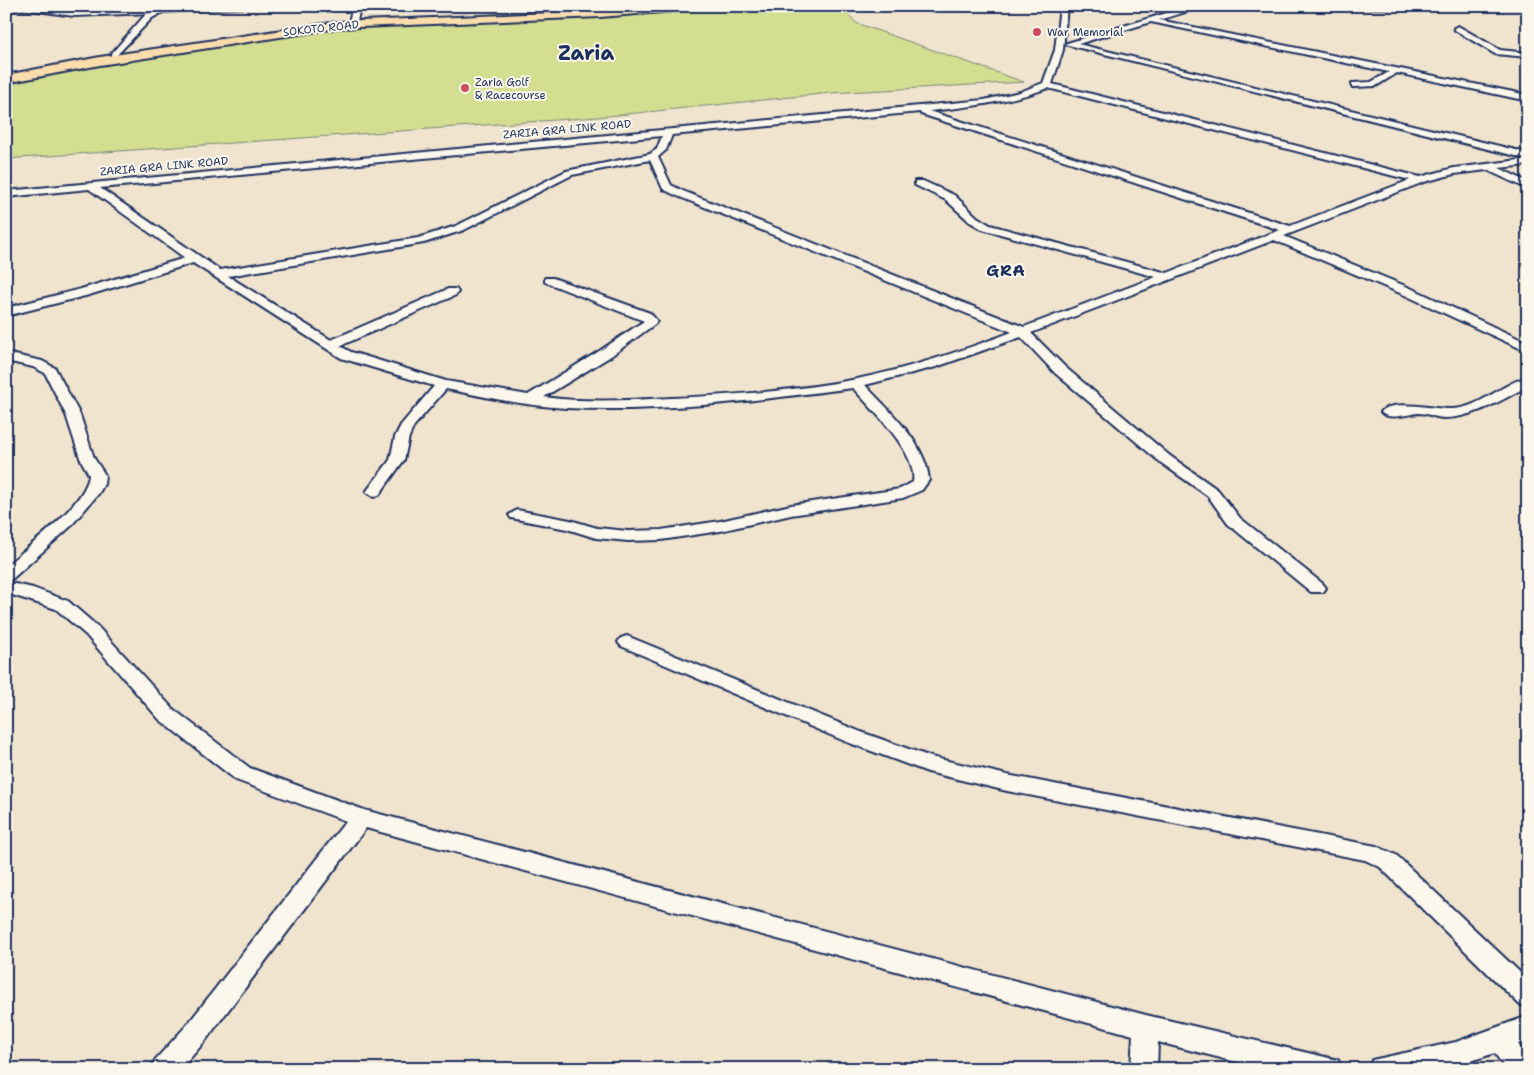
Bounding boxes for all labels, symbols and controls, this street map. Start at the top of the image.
street label: SOKOTO ROAD [282,17,360,40]
place label: War Memorial [1047,25,1124,40]
marker: War Memorial [1031,26,1043,38]
district label: Zaria [558,40,614,66]
place label: Zaria Golf & Racecourse [475,75,546,103]
marker: Zaria Golf & Racecourse [459,82,471,94]
street label: ZARIA GRA LINK ROAD [502,116,632,143]
street label: ZARIA GRA LINK ROAD [99,153,229,180]
district label: GRA [986,260,1026,281]

